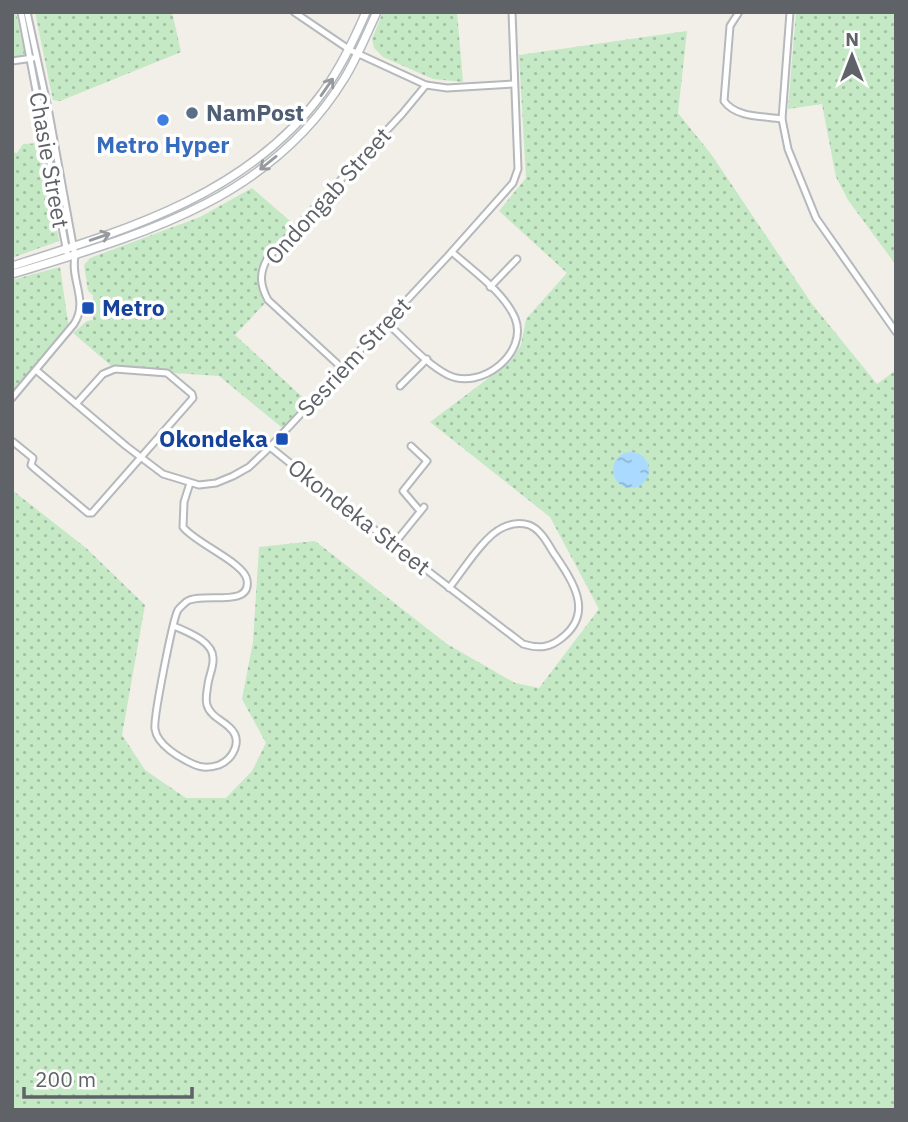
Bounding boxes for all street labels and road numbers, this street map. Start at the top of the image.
street label: Chasie Street [23,89,77,230]
street label: Ondongab Street [258,120,397,270]
street label: Sesriem Street [290,290,416,422]
street label: Okondeka Street [282,451,437,581]

